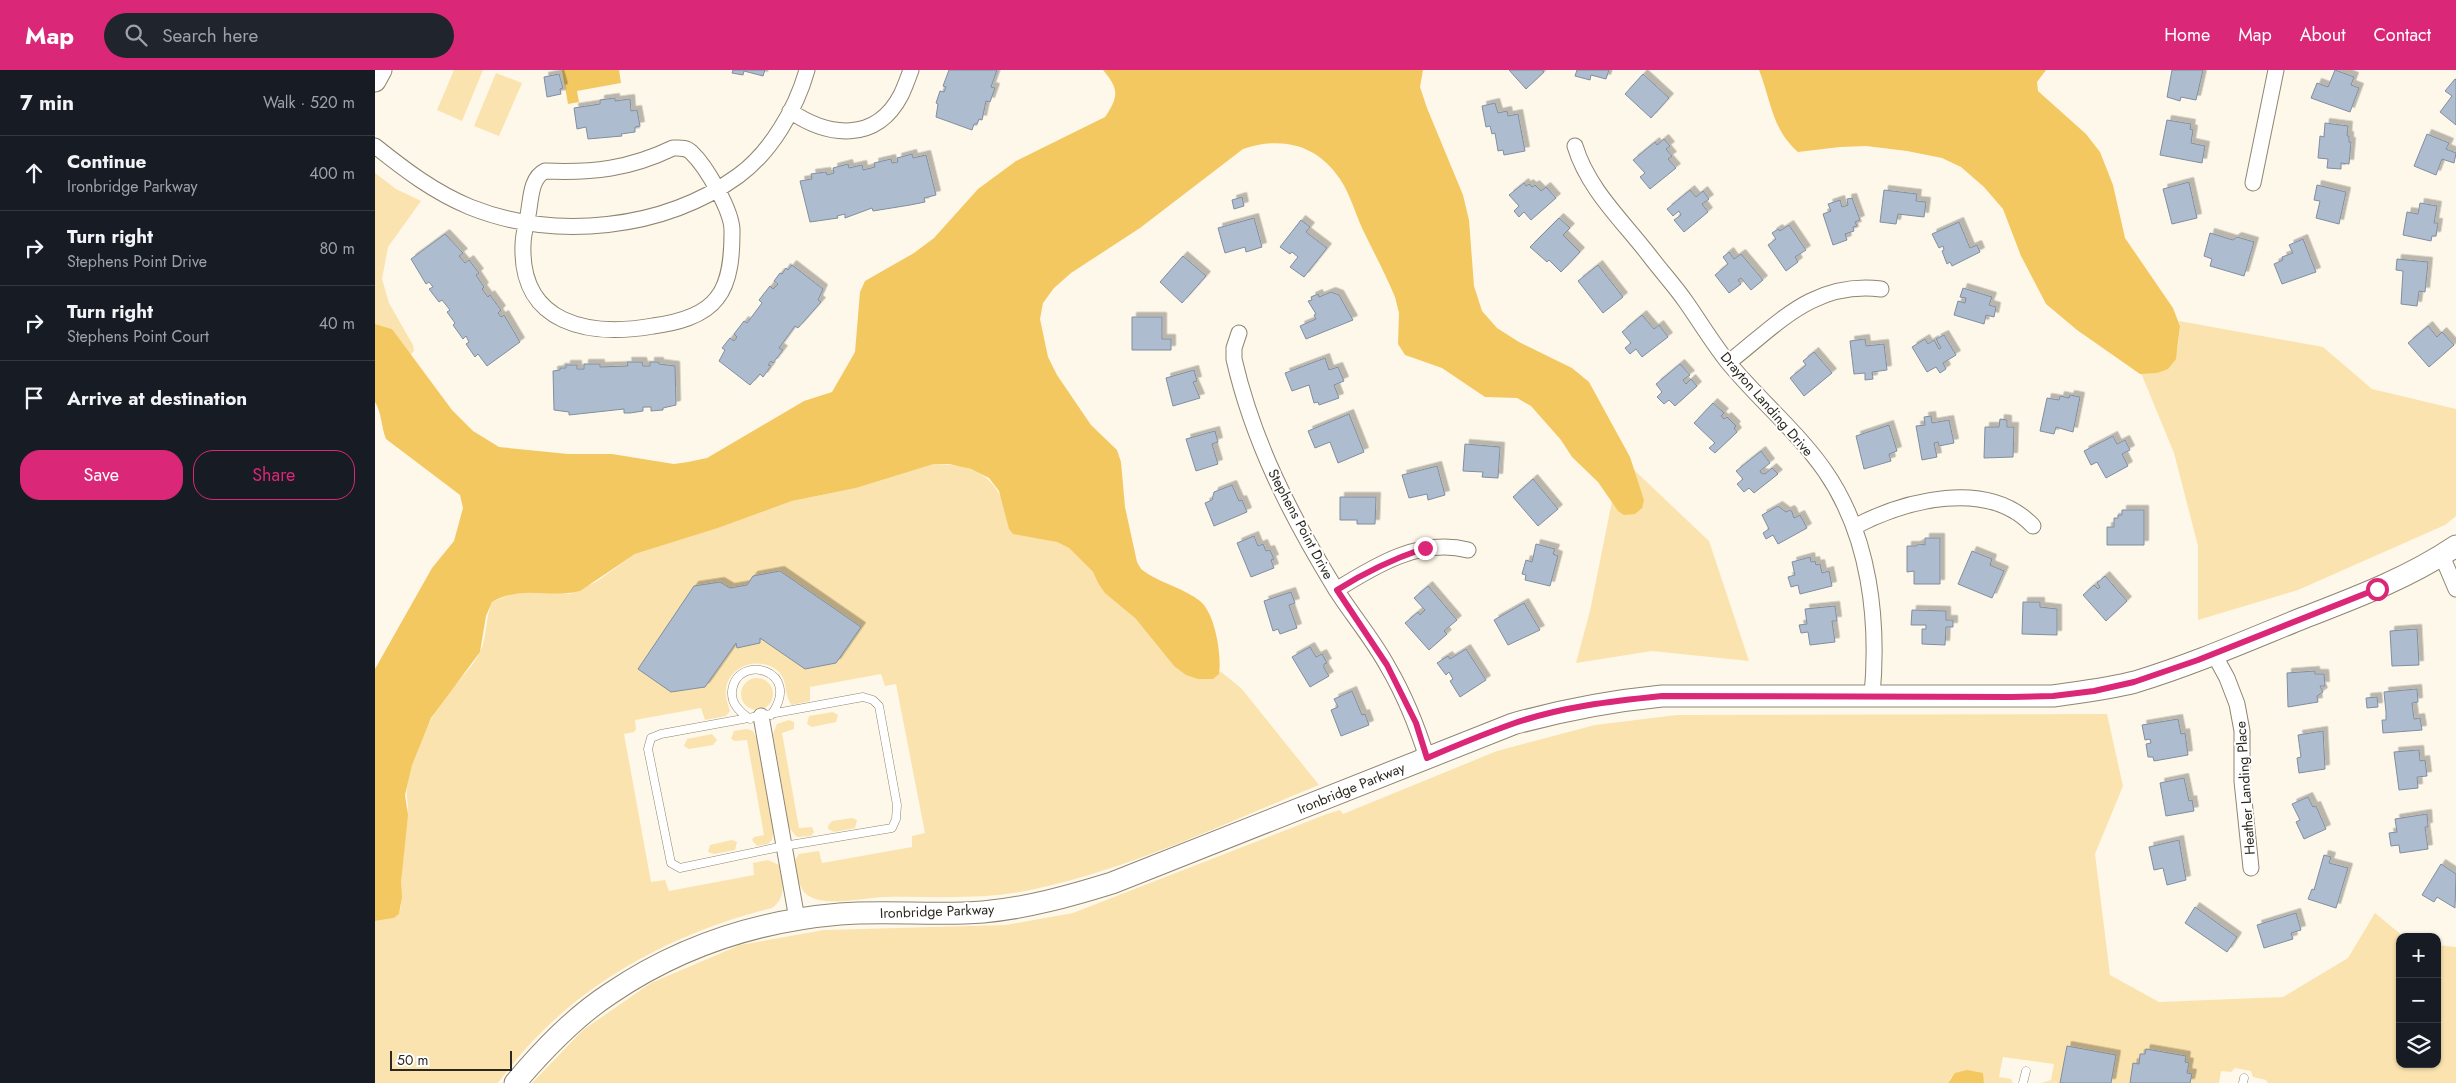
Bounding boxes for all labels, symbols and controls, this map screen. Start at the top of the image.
search box [104,13,454,58]
text: Map [25,18,74,53]
icon: search [122,21,150,49]
text: Search here [162,22,258,49]
text: Home [2164,22,2210,48]
text: Map [2238,22,2272,48]
text: About [2300,22,2345,48]
text: Contact [2373,22,2431,48]
text: 7 min [20,88,74,118]
text: Walk · 520 m [263,91,355,114]
text: Continue [67,148,146,175]
icon: ahead [20,159,48,187]
text: 400 m [309,162,355,185]
text: Ironbridge Parkway [67,175,198,198]
text: Turn right [67,223,153,250]
icon: right [20,234,48,262]
text: 80 m [319,237,355,260]
text: Stephens Point Drive [67,250,207,273]
text: Turn right [67,298,153,325]
icon: right [20,309,48,337]
text: 40 m [319,312,355,335]
text: Stephens Point Court [67,325,209,348]
street label: Drayton Landing Drive [1716,347,1818,461]
icon: arrive [20,384,48,412]
text: Arrive at destination [67,385,247,412]
button: Save [20,450,183,500]
button: Share [193,450,355,500]
street label: Stephens Point Drive [1263,465,1339,583]
route end [1414,537,1437,560]
route start [2366,578,2389,601]
street label: Heather Landing Place [2230,720,2260,856]
street label: Ironbridge Parkway [1294,757,1409,819]
street label: Ironbridge Parkway [880,899,995,923]
map controls [2396,933,2441,1068]
button: + [2396,933,2441,978]
button: − [2396,978,2441,1023]
button: layers [2396,1023,2441,1068]
scale bar [390,1048,513,1071]
text: 50 m [397,1050,428,1070]

